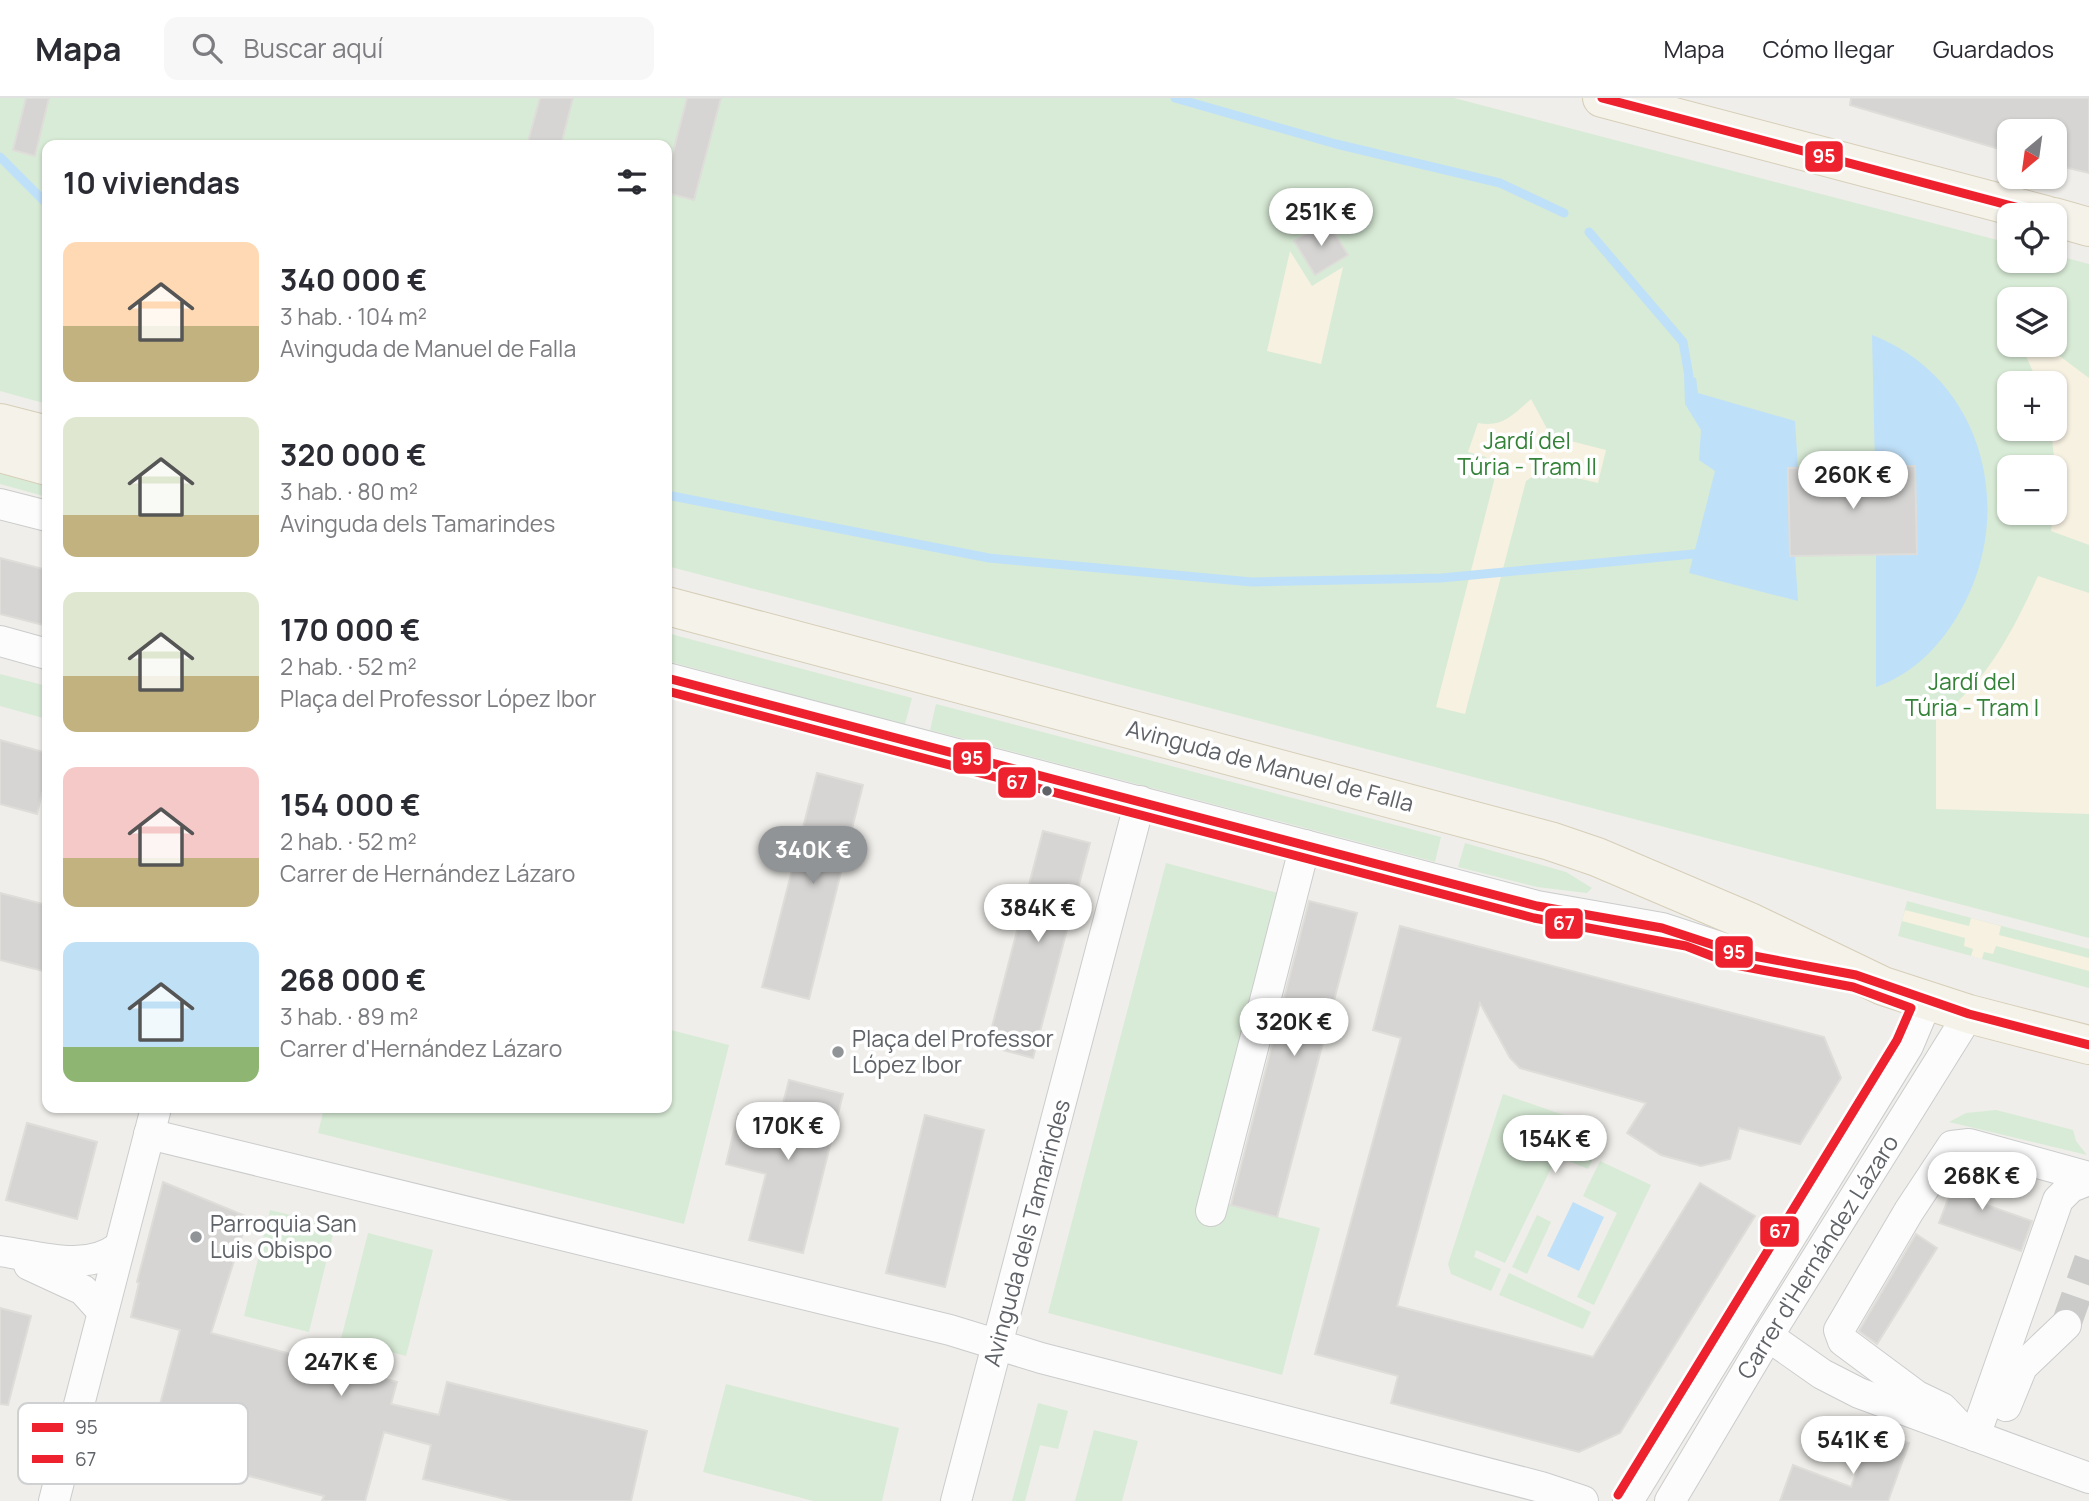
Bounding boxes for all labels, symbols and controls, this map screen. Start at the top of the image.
search box [164,17,654,80]
text: Mapa [35,26,122,71]
icon: search [188,29,226,67]
text: Buscar aquí [244,30,383,66]
text: Mapa [1664,32,1725,65]
text: Cómo llegar [1763,32,1895,65]
text: Guardados [1933,32,2054,65]
north arrow [1997,119,2067,189]
map controls [1997,119,2067,525]
line badge: 95 [1804,140,1844,173]
text: 95 [1813,143,1835,169]
text: 10 viviendas [63,162,240,203]
icon: filters [613,163,651,201]
pin: 251K € [1264,188,1378,248]
text: 251K € [1285,195,1357,227]
button: locate [1997,203,2067,273]
text: 340 000 € [280,259,427,300]
icon: home [119,270,203,354]
button: layers [1997,287,2067,357]
text: 3 hab. · 104 m² [280,300,427,332]
text: Avinguda de Manuel de Falla [280,332,576,364]
button: + [1997,371,2067,441]
park label: Jardí del Túria - Tram II [1457,424,1597,482]
text: 320 000 € [280,434,427,475]
icon: home [119,445,203,529]
pin: 260K € [1796,452,1910,511]
button: − [1997,455,2067,525]
text: 260K € [1814,458,1892,490]
text: 3 hab. · 80 m² [280,475,418,507]
text: Avinguda dels Tamarindes [280,507,555,539]
text: 170 000 € [280,609,421,650]
icon: home [119,620,203,704]
text: 2 hab. · 52 m² [280,650,417,682]
park label: Jardí del Túria - Tram I [1905,665,2039,723]
text: Plaça del Professor López Ibor [280,682,597,714]
street label: Avinguda de Manuel de Falla [1123,711,1417,819]
line badge: 95 [952,741,992,775]
text: 95 [961,745,983,771]
line badge: 67 [997,766,1037,799]
text: 67 [1006,769,1028,795]
text: 154 000 € [280,784,421,825]
unlabelled marker [1040,784,1054,798]
icon: home [119,795,203,879]
text: 2 hab. · 52 m² [280,825,417,857]
pin: 340K € [756,826,870,886]
text: 340K € [774,833,852,865]
text: Carrer de Hernández Lázaro [280,857,575,889]
pin: 384K € [981,884,1095,944]
text: 384K € [1000,891,1076,923]
line badge: 67 [1544,907,1584,940]
text: 67 [1553,910,1575,936]
line badge: 95 [1714,935,1754,969]
text: 95 [1723,939,1745,965]
text: 268 000 € [280,959,427,1000]
icon: home [119,970,203,1054]
pin: 320K € [1237,998,1351,1058]
text: 3 hab. · 89 m² [280,1000,418,1032]
text: 320K € [1256,1005,1332,1037]
place label: Plaça del Professor López Ibor [852,1022,1054,1080]
text: Carrer d'Hernández Lázaro [280,1032,562,1064]
marker: Plaça del Professor López Ibor [830,1044,846,1060]
street label: Avinguda dels Tamarindes [975,1096,1077,1370]
pin: 170K € [731,1102,845,1162]
text: 170K € [752,1109,824,1141]
pin: 154K € [1498,1116,1612,1175]
text: 154K € [1519,1122,1591,1154]
street label: Carrer d'Hernández Lázaro [1729,1128,1906,1385]
pin: 268K € [1925,1152,2039,1212]
text: 268K € [1944,1159,2020,1191]
place label: Parroquia San Luis Obispo [210,1207,357,1265]
line badge: 67 [1759,1215,1800,1248]
text: 67 [1769,1218,1791,1244]
marker: Parroquia San Luis Obispo [188,1229,204,1245]
pin: 247K € [284,1338,398,1398]
text: 247K € [304,1345,378,1377]
legend [18,1403,248,1484]
text: 95 [75,1414,98,1440]
pin: 541K € [1796,1416,1910,1476]
text: 541K € [1817,1423,1889,1455]
text: 67 [75,1446,96,1472]

